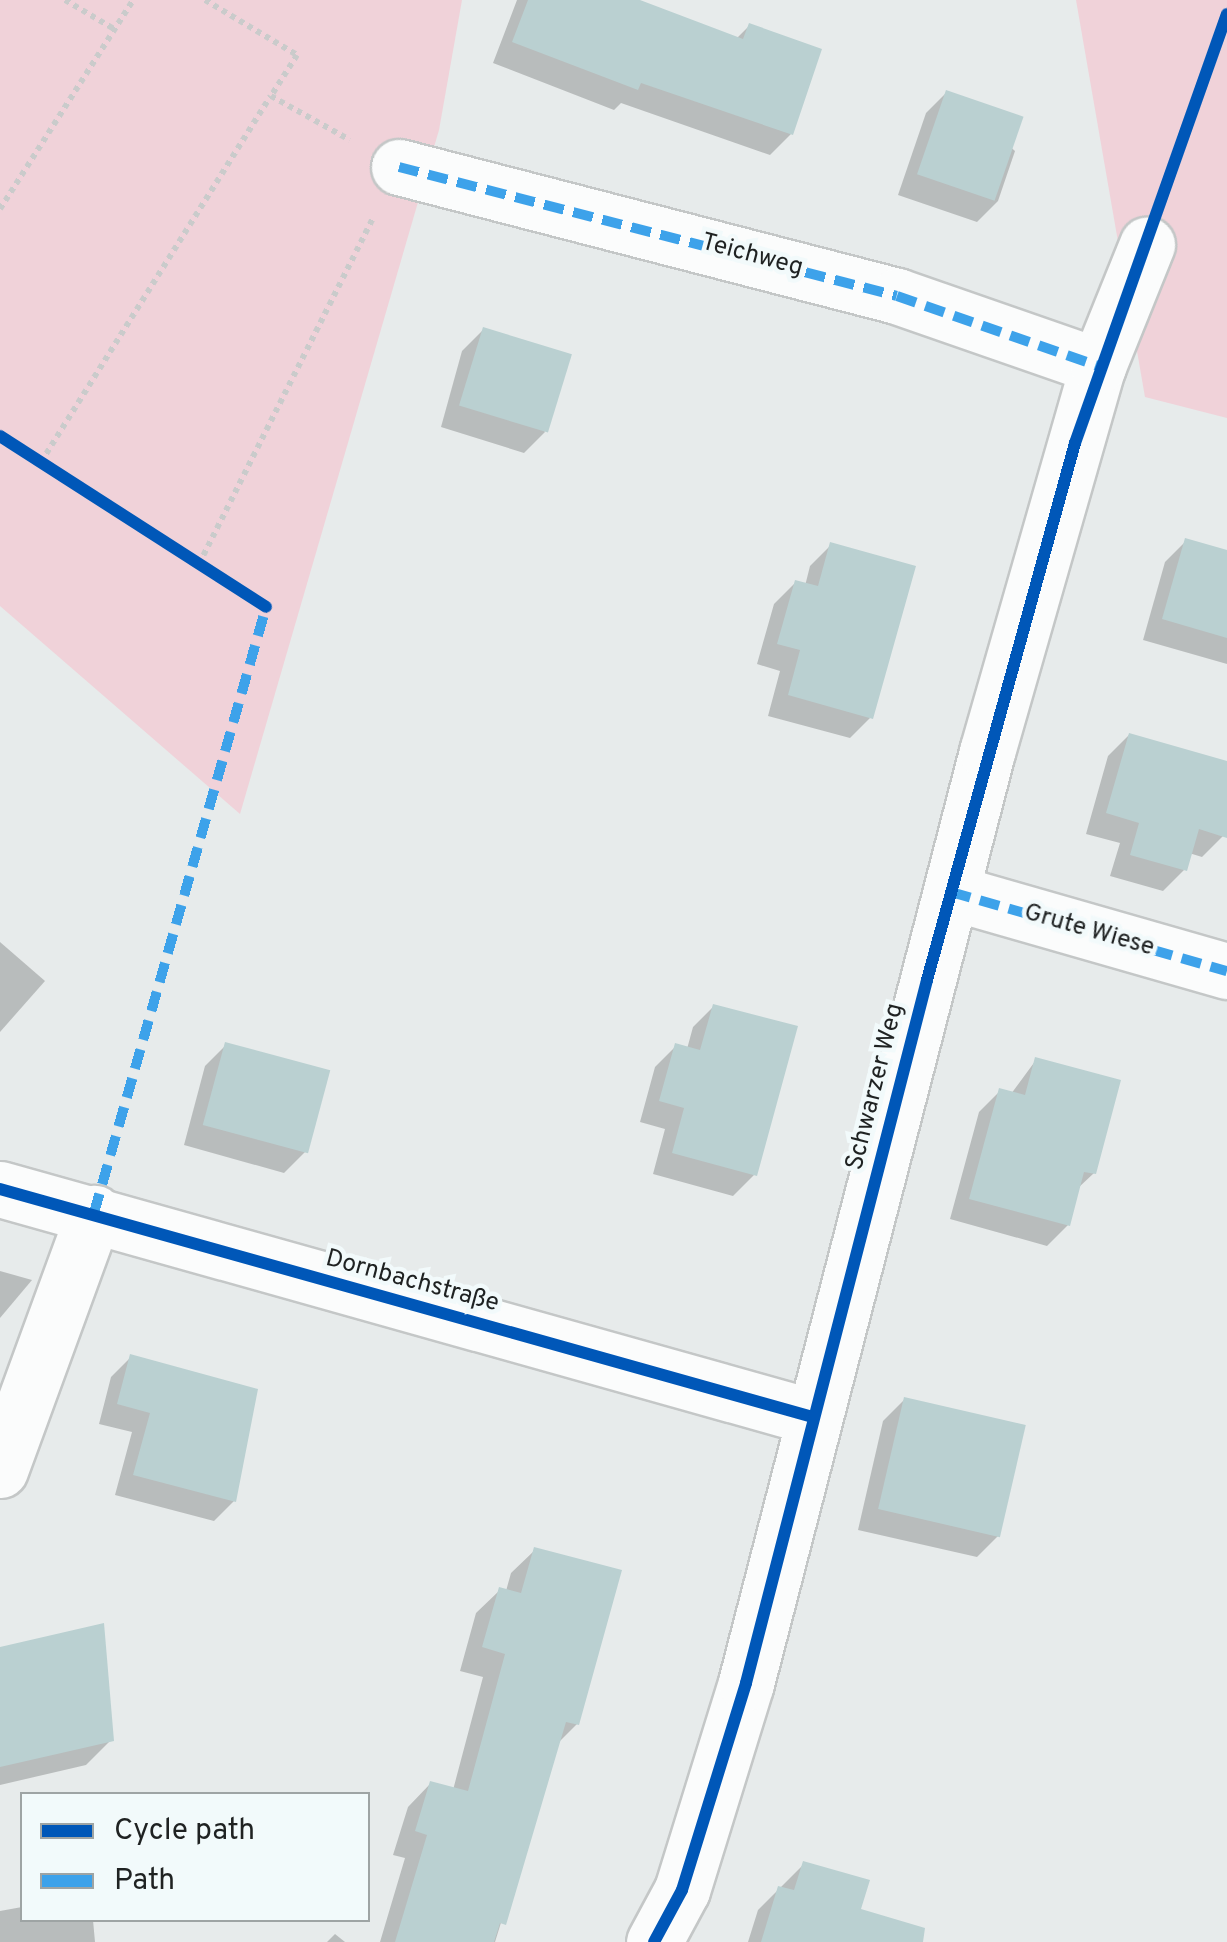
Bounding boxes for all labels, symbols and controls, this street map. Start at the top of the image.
street label: Teichweg [698,228,806,284]
street label: Grute Wiese [1020,898,1158,964]
street label: Schwarzer Weg [841,1000,911,1174]
street label: Dornbachstraße [322,1244,502,1320]
legend [20,1792,370,1922]
text: Cycle path [114,1813,255,1850]
text: Path [114,1863,175,1900]

